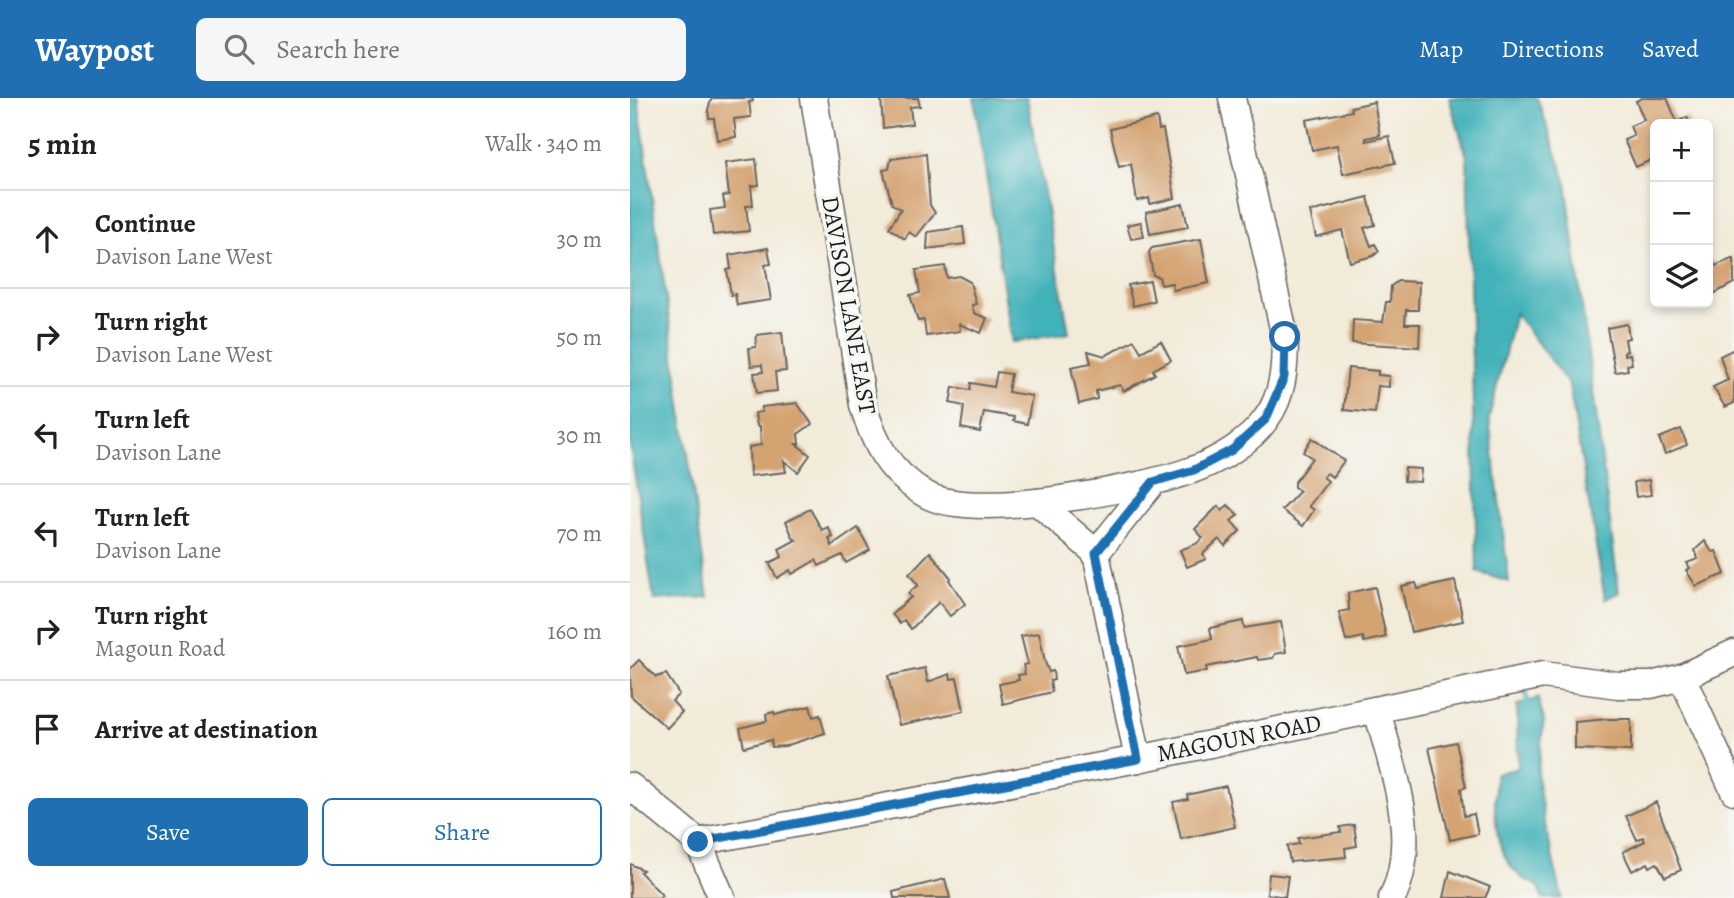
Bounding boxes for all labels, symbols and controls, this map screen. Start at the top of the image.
search box [196,18,686,81]
text: Waypost [35,27,154,72]
icon: search [220,30,258,68]
text: Search here [276,32,400,67]
text: Map [1419,33,1463,65]
text: Directions [1501,33,1604,65]
text: Saved [1642,33,1699,65]
map controls [1650,119,1713,308]
button: + [1650,119,1713,182]
text: 5 min [28,124,97,164]
text: Walk · 340 m [485,128,602,159]
button: − [1650,182,1713,245]
street label: DAVISON LANE EAST [814,193,884,417]
text: Continue [95,206,196,241]
icon: ahead [28,220,66,258]
text: 30 m [556,224,602,255]
text: Davison Lane West [95,241,273,272]
button: layers [1650,245,1713,308]
text: Turn right [95,304,208,339]
icon: right [28,318,66,356]
route start [1269,321,1300,352]
text: 50 m [556,322,602,353]
text: Davison Lane West [95,339,273,370]
text: Turn left [95,402,190,437]
icon: left [28,416,66,454]
text: 30 m [556,420,602,451]
text: Davison Lane [95,437,221,468]
text: Turn left [95,500,190,535]
icon: left [28,514,66,552]
text: 70 m [556,518,602,549]
text: Davison Lane [95,535,221,566]
text: Turn right [95,598,208,633]
icon: right [28,612,66,650]
text: 160 m [548,616,602,647]
text: Magoun Road [95,633,225,664]
street label: MAGOUN ROAD [1154,706,1324,770]
icon: arrive [28,710,66,748]
text: Arrive at destination [95,712,318,747]
button: Save [28,798,308,866]
button: Share [322,798,602,866]
route end [682,826,713,857]

